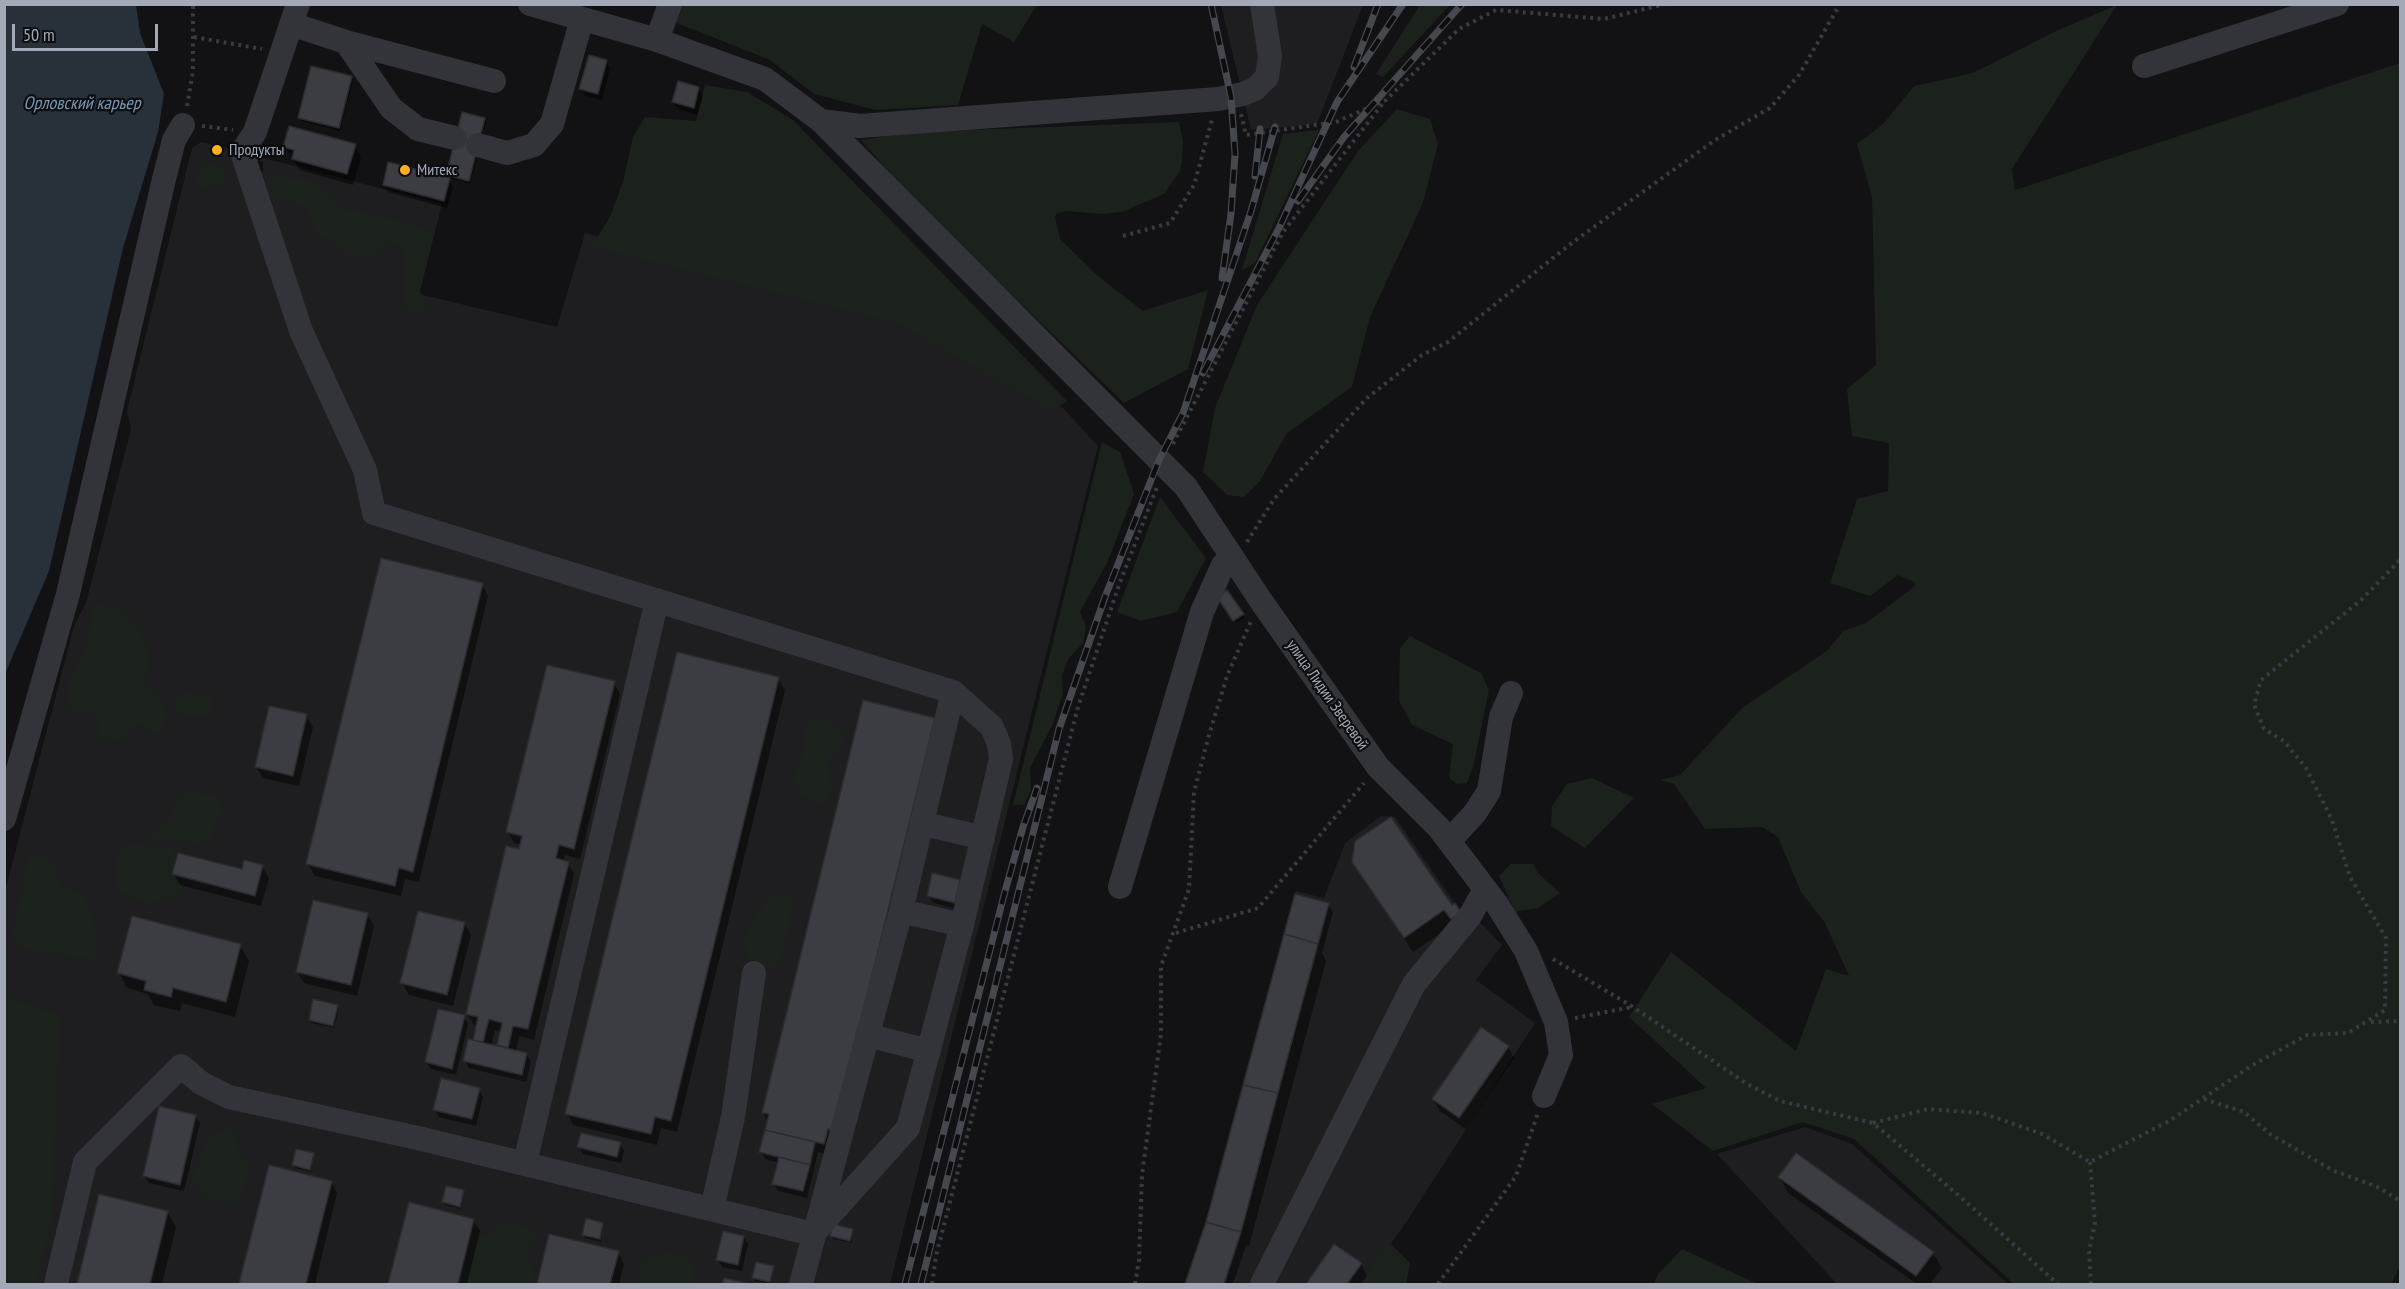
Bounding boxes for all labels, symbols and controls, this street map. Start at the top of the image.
scale bar [15,12,160,50]
text: 50 m [23,23,55,46]
water label: Орловский карьер [24,93,140,115]
place label: Продукты [229,140,284,160]
marker: Продукты [210,143,224,157]
place label: Митекс [417,160,458,180]
marker: Митекс [398,163,412,177]
street label: улица Лидии Зверевой [1282,636,1372,754]

